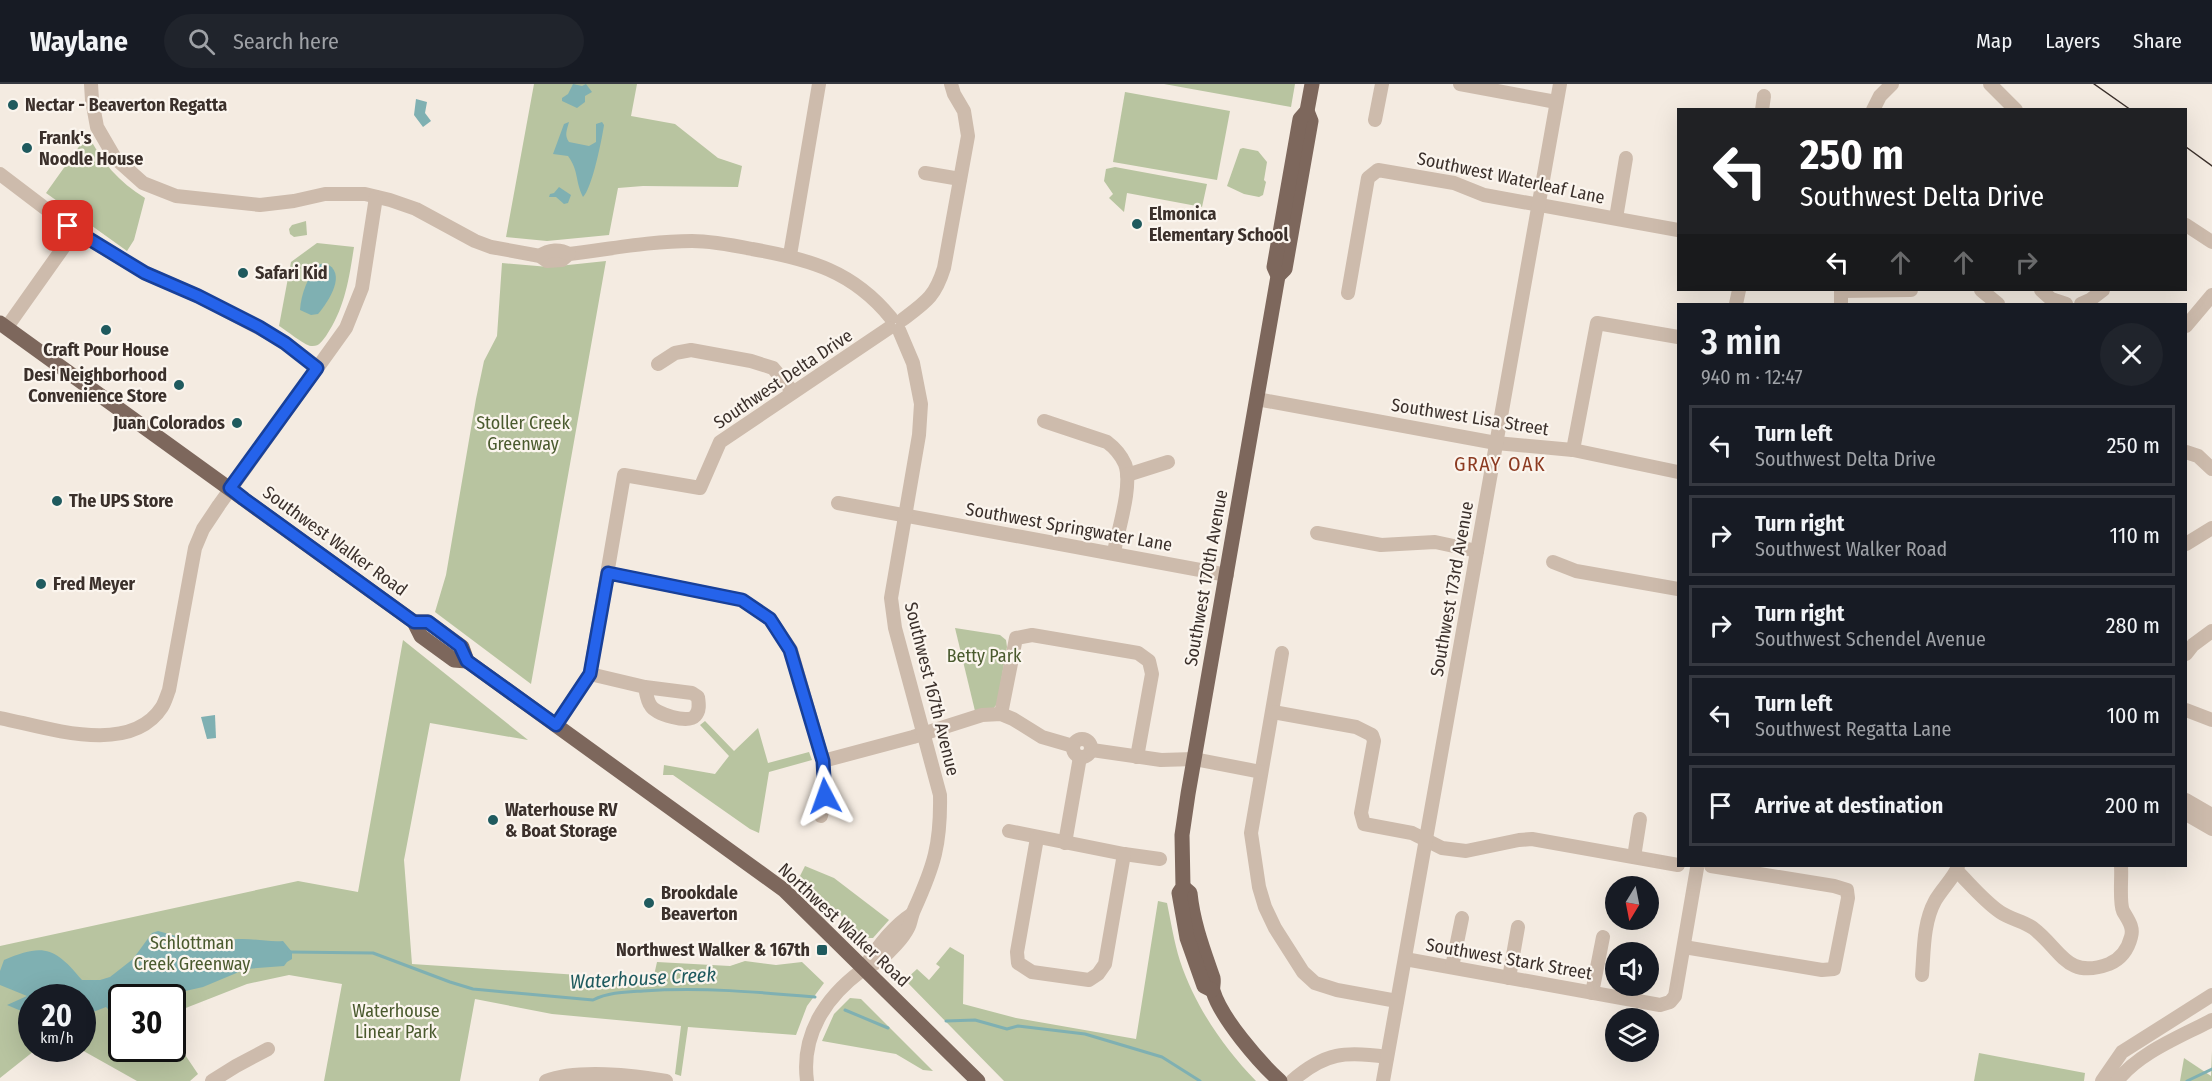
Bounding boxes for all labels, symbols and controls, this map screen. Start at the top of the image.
search box [164,14,584,68]
text: Waylane [30,25,128,58]
icon: search [185,25,218,58]
text: Search here [233,28,339,55]
text: Map [1976,28,2012,54]
text: Layers [2045,28,2100,54]
text: Share [2133,28,2182,54]
place label: Nectar - Beaverton Regatta [25,94,227,116]
marker: Nectar - Beaverton Regatta [6,98,20,112]
place label: Frank's Noodle House [39,127,143,170]
text: 250 m [1800,130,1904,180]
icon: left [1701,132,1779,210]
marker: Frank's Noodle House [20,141,34,155]
street label: Southwest Waterleaf Lane [1415,147,1607,209]
text: Southwest Delta Drive [1800,181,2044,213]
pin [42,200,93,251]
place label: Elmonica Elementary School [1149,203,1288,246]
icon: arrive [51,209,84,242]
marker: Elmonica Elementary School [1130,217,1144,231]
icon: left [1821,246,1854,279]
icon: ahead [1884,246,1917,279]
icon: ahead [1947,246,1980,279]
icon: right [2010,246,2043,279]
place label: Safari Kid [255,262,328,284]
marker: Safari Kid [236,266,250,280]
text: 3 min [1701,320,1781,364]
marker: Craft Pour House [99,323,113,337]
button: close [2100,323,2163,386]
street label: Southwest Delta Drive [709,324,857,434]
place label: Craft Pour House [43,339,169,361]
place label: Desi Neighborhood Convenience Store [23,364,167,407]
text: 940 m · 12:47 [1701,365,1803,389]
marker: Desi Neighborhood Convenience Store [172,378,186,392]
street label: Southwest Lisa Street [1390,394,1550,440]
place label: Juan Colorados [112,412,225,434]
park label: Stoller Creek Greenway [476,412,570,455]
marker: Juan Colorados [230,416,244,430]
text: Turn left [1755,420,1833,447]
icon: left [1704,429,1737,462]
text: 250 m [2107,432,2160,459]
text: Southwest Delta Drive [1755,447,1936,471]
district label: GRAY OAK [1454,452,1546,476]
street label: Southwest Walker Road [259,481,411,601]
street label: Southwest 170th Avenue [1180,488,1232,668]
place label: The UPS Store [69,490,173,512]
marker: The UPS Store [50,494,64,508]
street label: Southwest Springwater Lane [964,498,1174,556]
street label: Southwest 173rd Avenue [1426,499,1478,678]
text: Turn right [1755,510,1844,537]
icon: right [1704,519,1737,552]
text: 110 m [2110,522,2160,549]
text: Southwest Walker Road [1755,537,1947,561]
place label: Fred Meyer [53,573,136,595]
marker: Fred Meyer [34,577,48,591]
street label: Southwest 167th Avenue [900,600,964,778]
text: Turn right [1755,600,1844,627]
icon: right [1704,609,1737,642]
text: 280 m [2106,612,2160,639]
text: Southwest Schendel Avenue [1755,627,1986,651]
park label: Betty Park [947,645,1022,667]
text: Turn left [1755,690,1833,717]
icon: left [1704,699,1737,732]
text: 100 m [2106,702,2160,729]
text: Southwest Regatta Lane [1755,717,1951,741]
position arrow [793,764,857,828]
icon: arrive [1704,789,1737,822]
text: Arrive at destination [1755,792,1943,819]
text: 200 m [2105,792,2160,819]
place label: Waterhouse RV & Boat Storage [505,799,618,842]
marker: Waterhouse RV & Boat Storage [486,813,500,827]
street label: Northwest Walker Road [774,858,914,992]
north arrow [1605,876,1659,930]
map controls [1605,876,1659,1062]
place label: Brookdale Beaverton [661,882,738,925]
marker: Brookdale Beaverton [642,896,656,910]
park label: Schlottman Creek Greenway [134,932,250,975]
street label: Southwest Stark Street [1424,934,1594,984]
place label: Northwest Walker & 167th [616,939,810,961]
button: sound [1605,942,1659,996]
marker: Northwest Walker & 167th [815,943,829,957]
water label: Waterhouse Creek [569,962,717,994]
speed limit sign: 30 [108,984,186,1062]
text: 20 [42,998,72,1034]
park label: Waterhouse Linear Park [352,1000,440,1043]
button: layers [1605,1008,1659,1062]
text: km/h [40,1029,74,1047]

